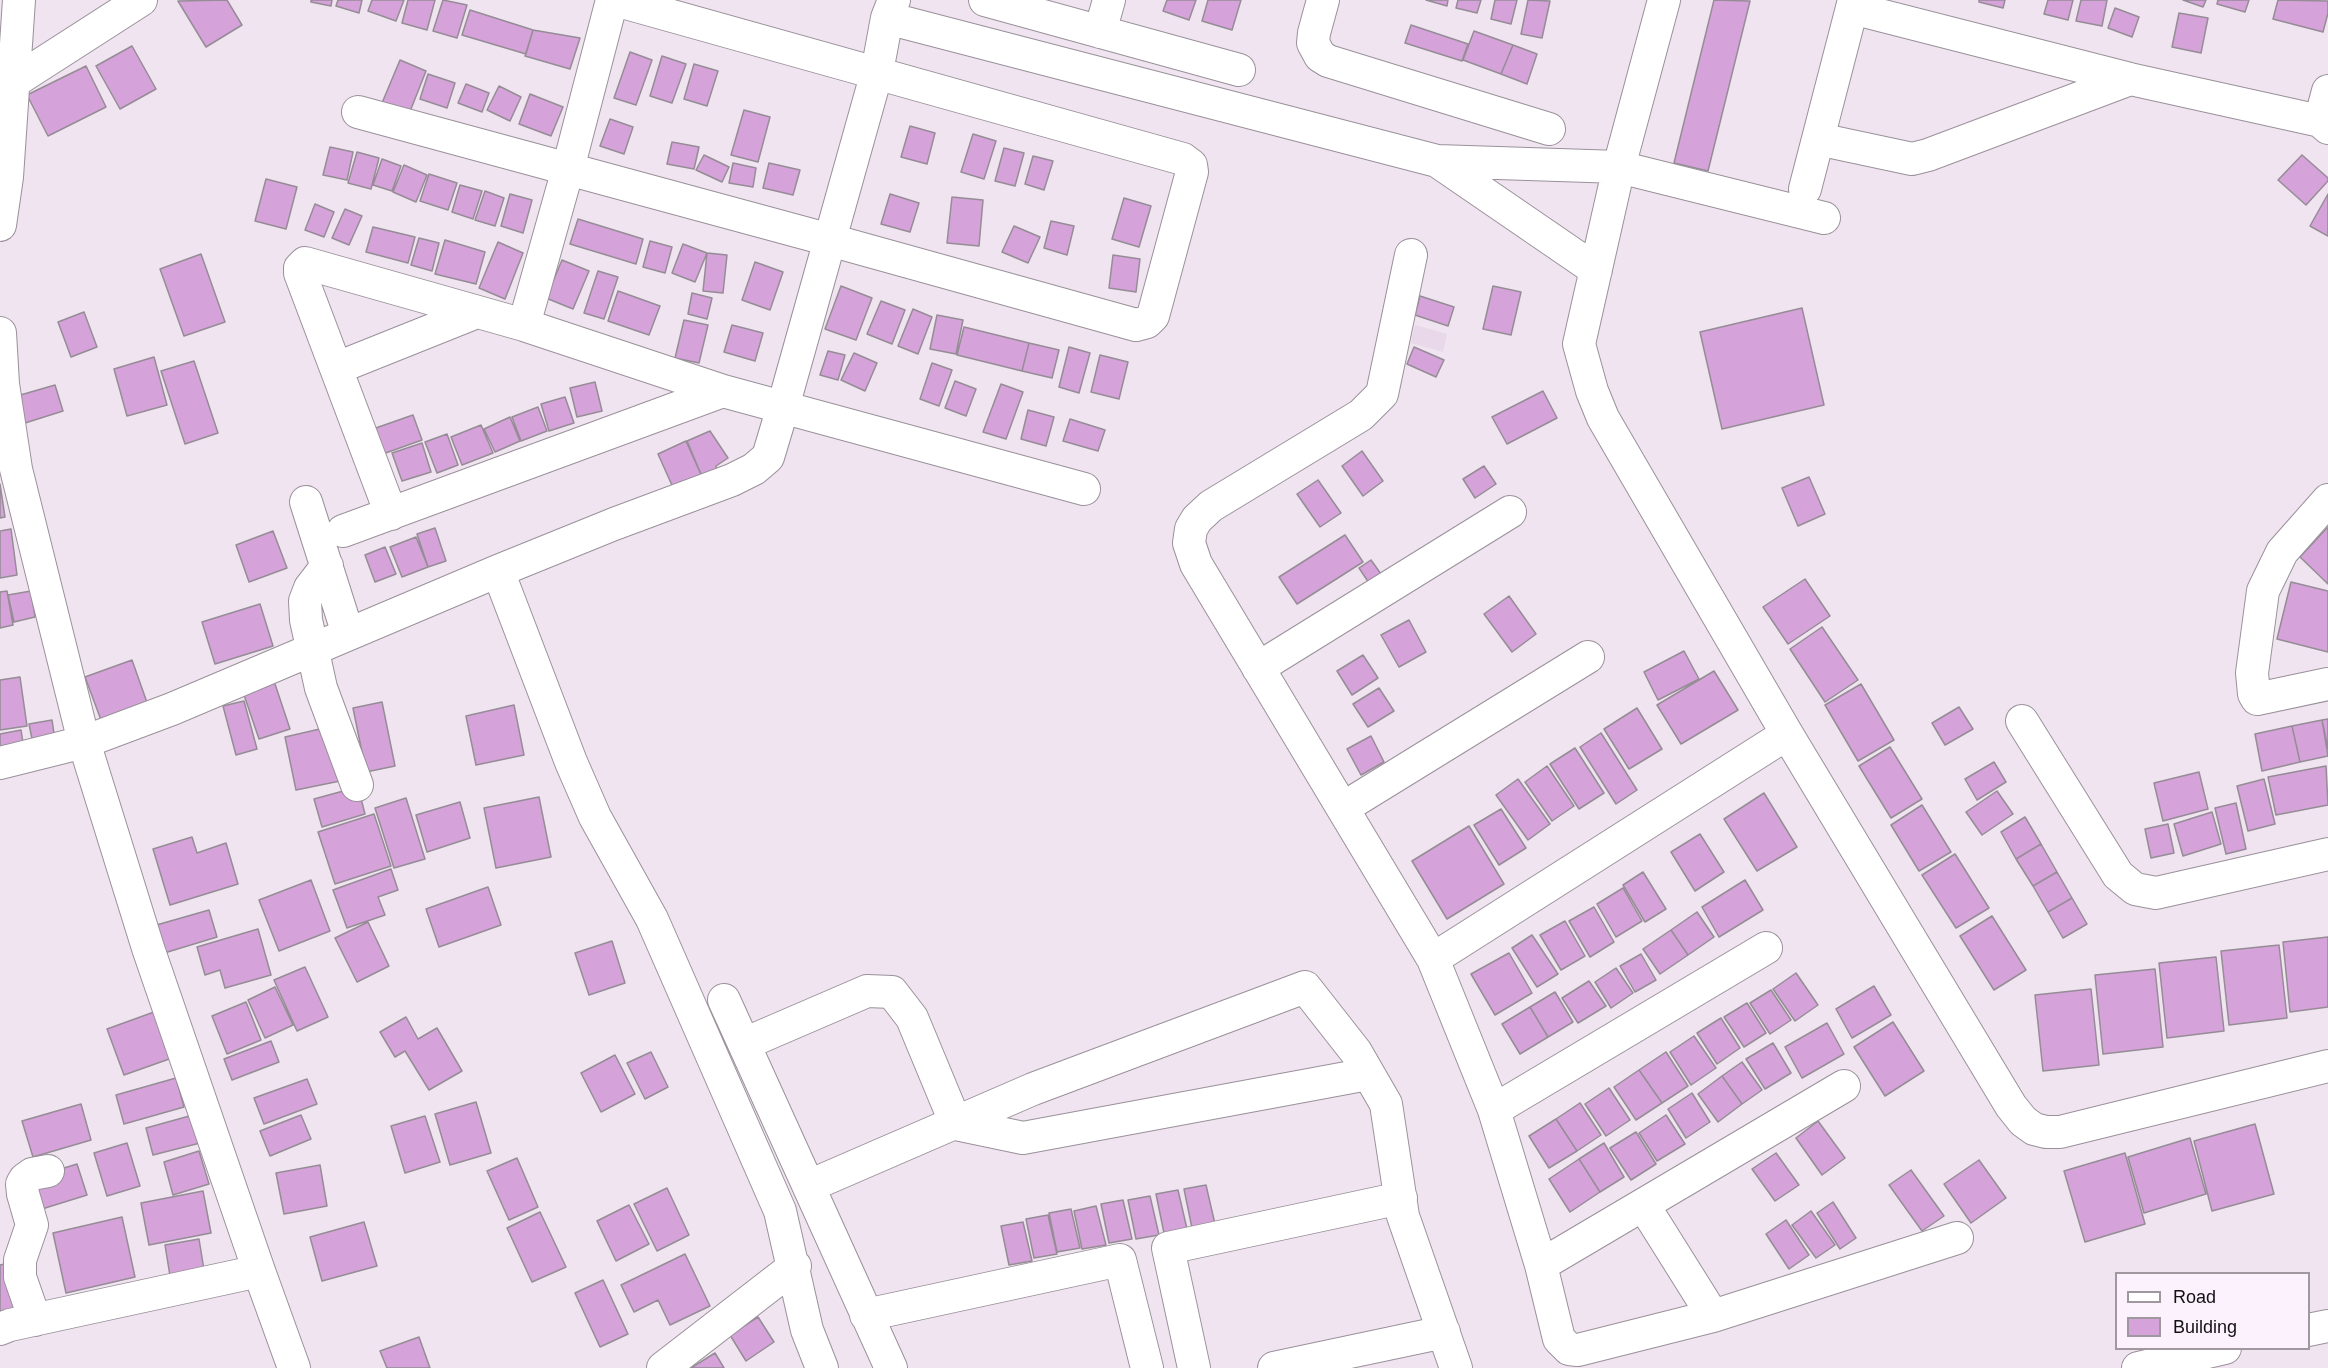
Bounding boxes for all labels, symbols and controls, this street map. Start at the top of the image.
legend [2115,1272,2310,1350]
text: Road [2173,1287,2216,1307]
text: Building [2173,1317,2237,1337]

